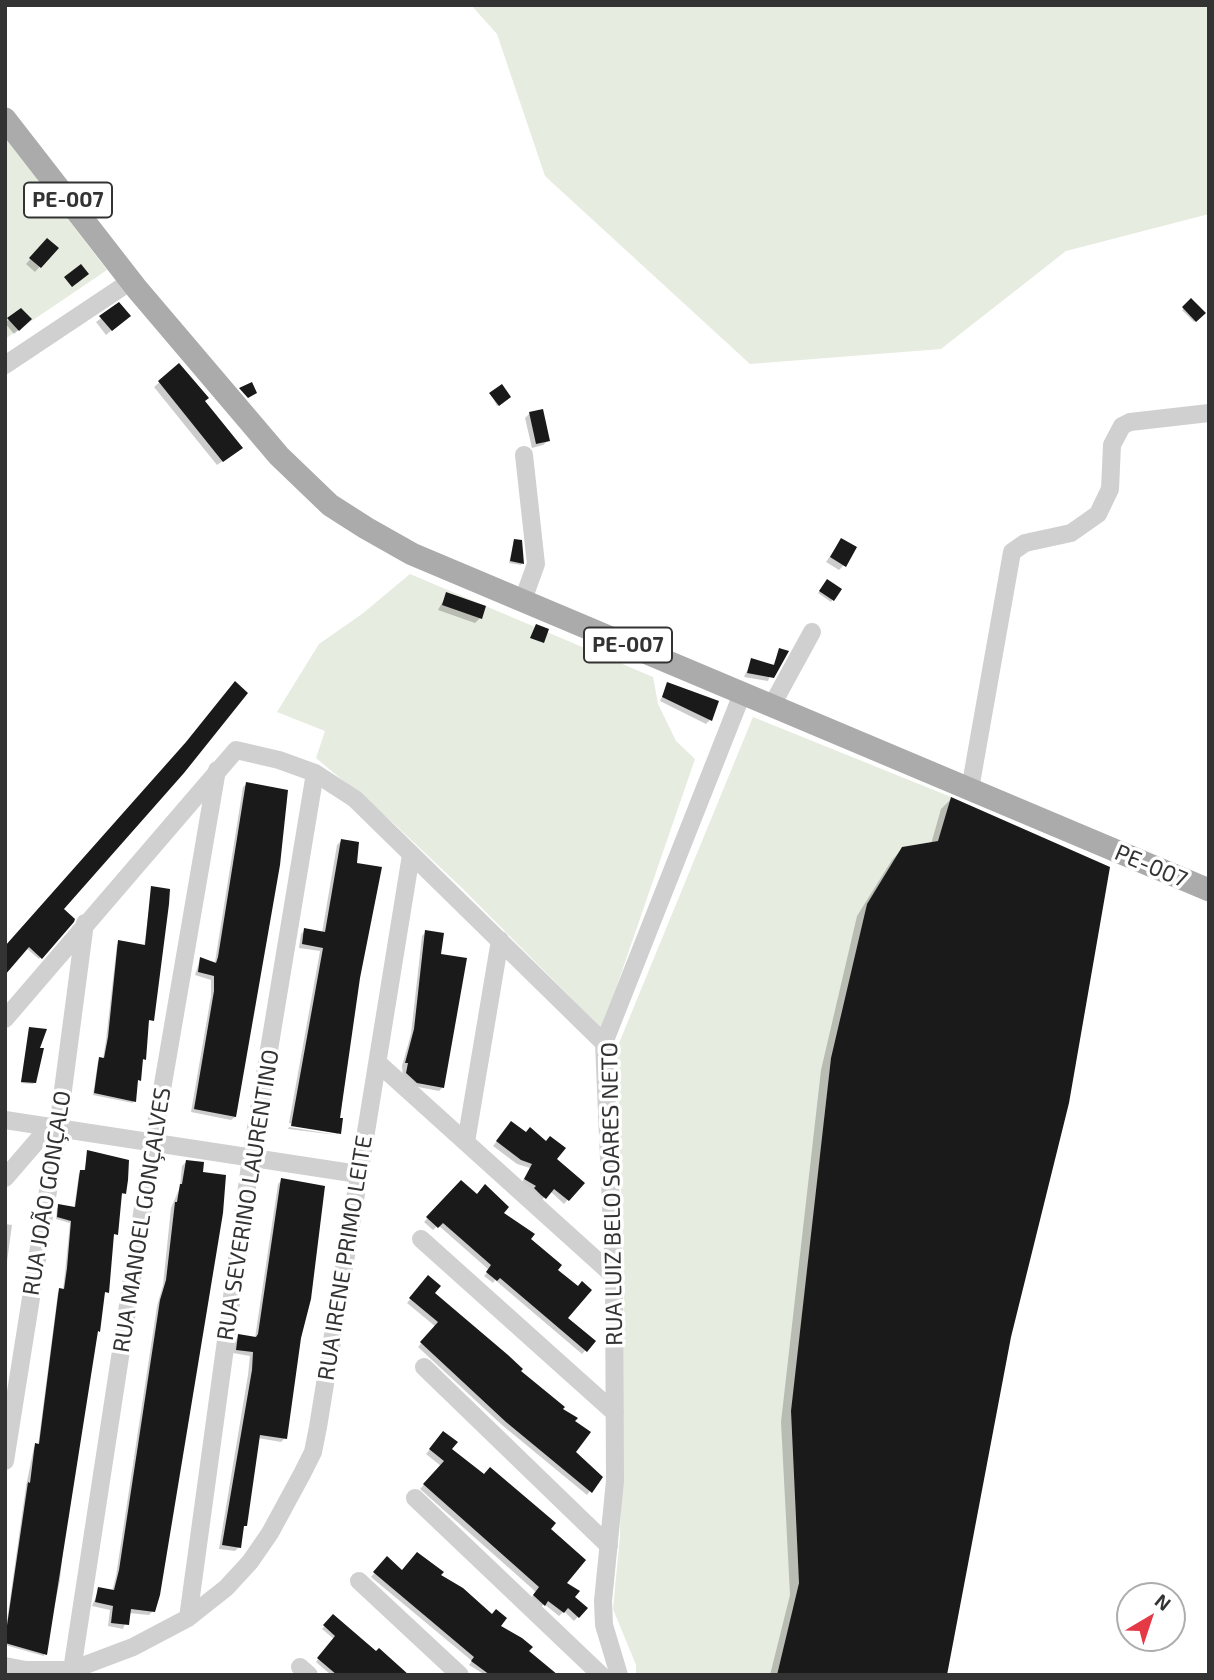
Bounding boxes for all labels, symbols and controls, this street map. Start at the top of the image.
road number: PE-007 [24,182,112,218]
road number: PE-007 [584,628,672,662]
street label: PE-007 [1111,838,1191,894]
street label: RUA LUIZ BELO SOARES NETO [596,1042,628,1346]
street label: RUA SEVERINO LAURENTINO [211,1048,285,1342]
street label: RUA MANOEL GONÇALVES [107,1086,177,1354]
street label: RUA JOÃO GONÇALO [17,1089,77,1297]
street label: RUA IRENE PRIMO LEITE [312,1134,378,1382]
north arrow [1116,1582,1186,1652]
text: N [1151,1589,1176,1615]

